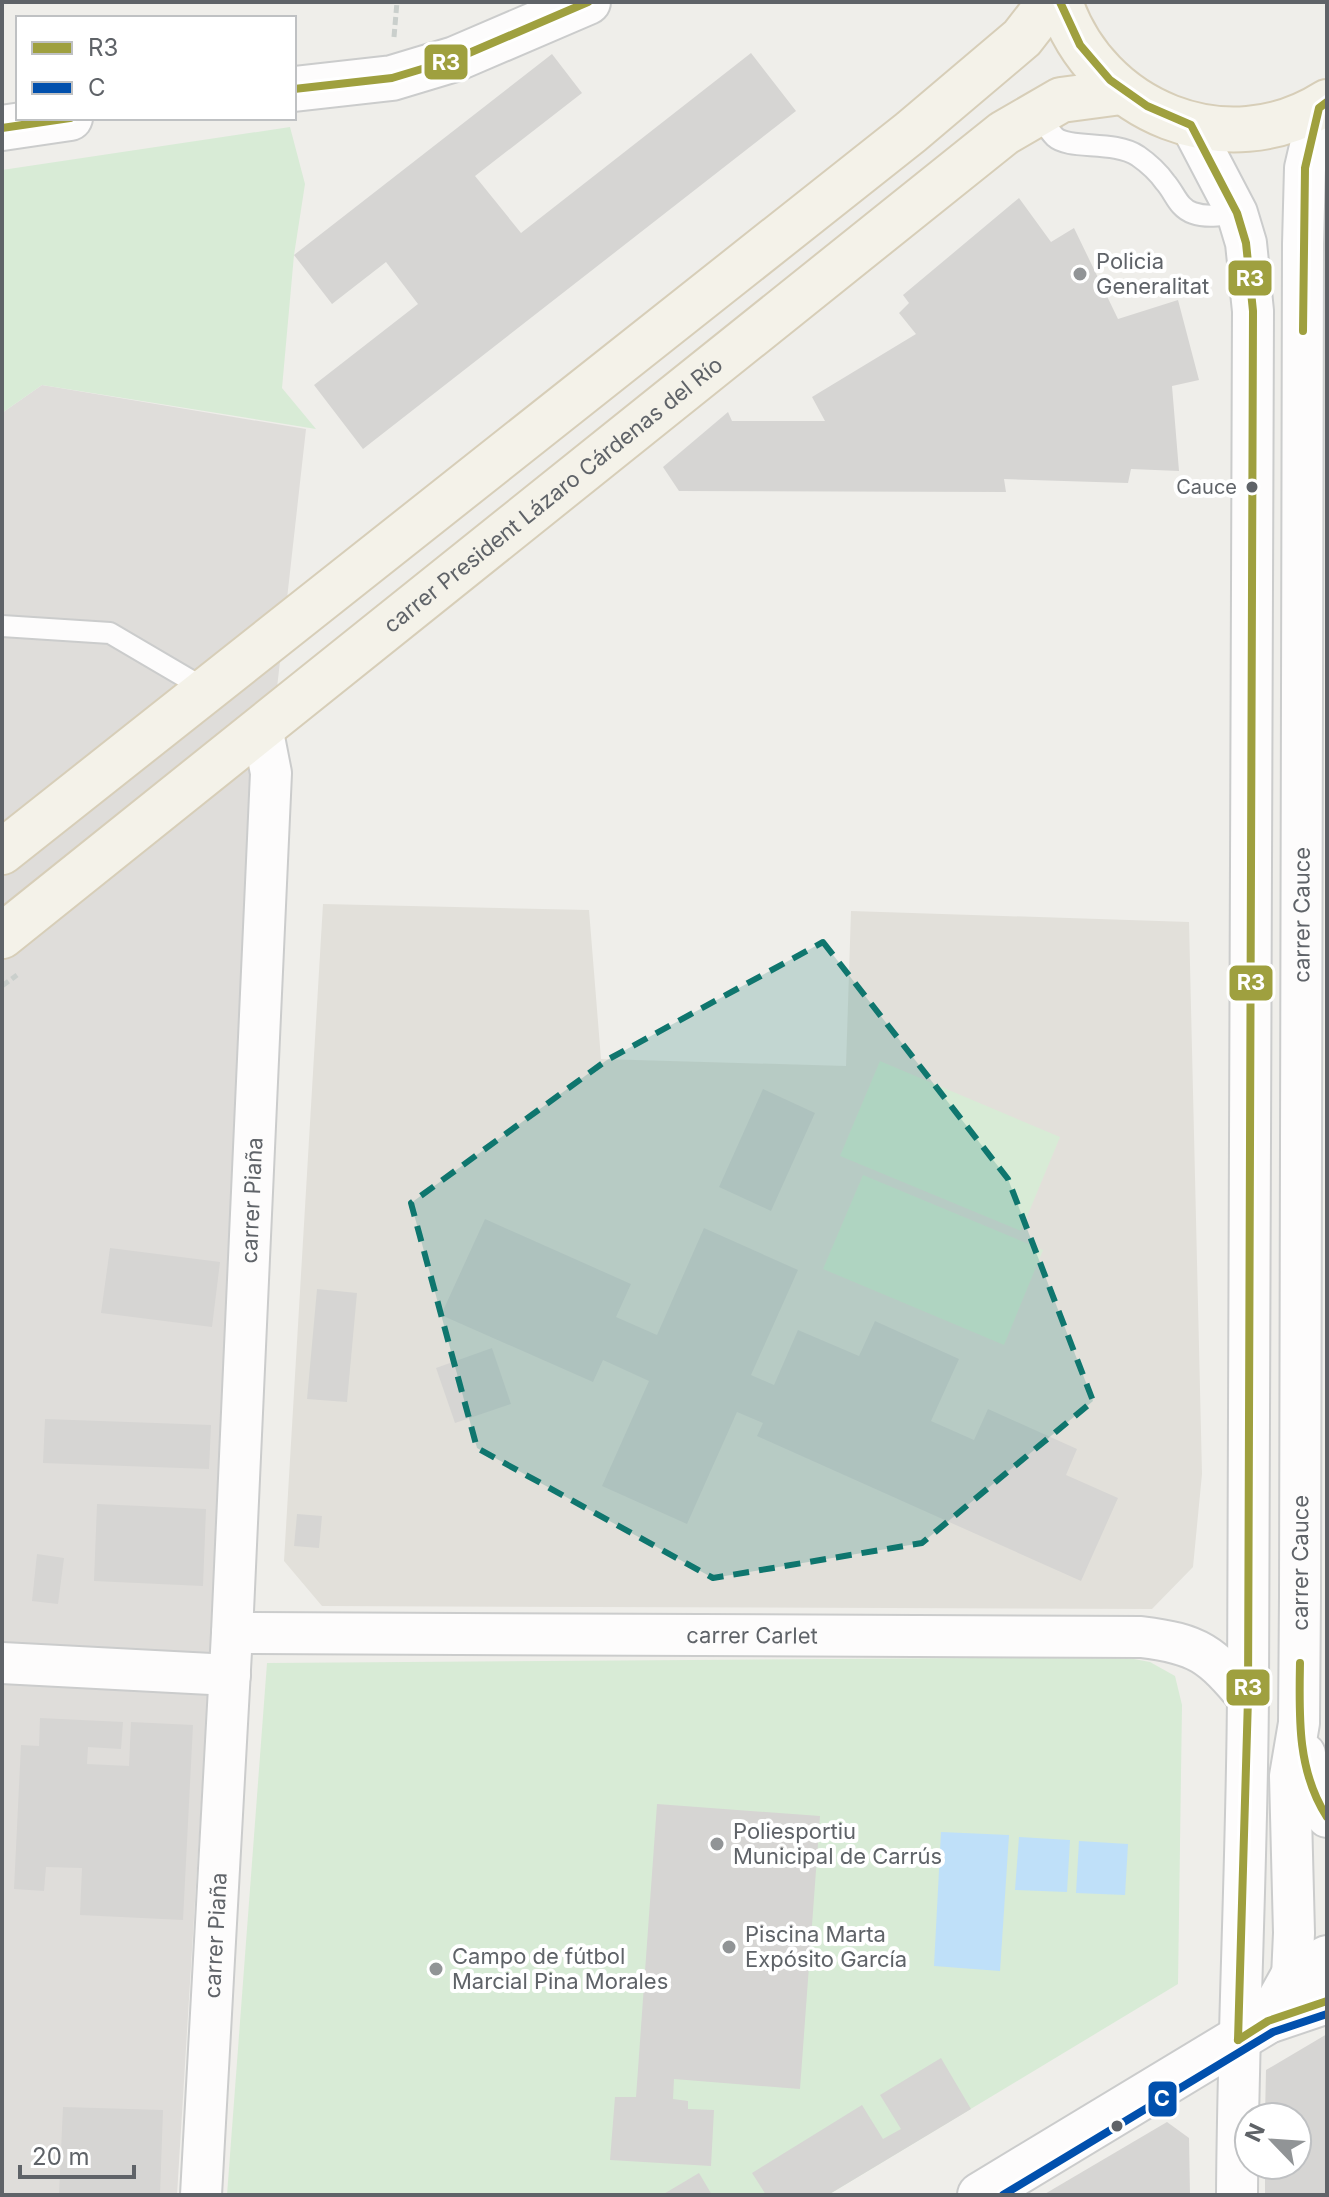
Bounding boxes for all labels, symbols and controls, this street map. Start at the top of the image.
legend [16,16,296,120]
text: R3 [88,33,118,62]
line badge: R3 [423,43,469,81]
text: R3 [432,49,460,75]
text: C [88,73,106,102]
place label: Policia Generalitat [1096,248,1209,299]
line badge: R3 [1227,259,1273,297]
marker: Policia Generalitat [1071,265,1089,283]
text: R3 [1236,265,1264,291]
street label: carrer President Lázaro Cárdenas del Río [378,351,727,638]
place label: Cauce [1176,475,1237,499]
marker: Cauce [1244,479,1260,495]
street label: carrer Cauce [1288,847,1315,983]
line badge: R3 [1228,964,1274,1002]
text: R3 [1237,969,1265,995]
street label: carrer Piaña [236,1137,267,1264]
street label: carrer Cauce [1287,1495,1313,1631]
street label: carrer Carlet [686,1622,818,1649]
line badge: R3 [1225,1668,1271,1707]
text: R3 [1234,1674,1262,1700]
place label: Poliesportiu Municipal de Carrús [733,1818,942,1869]
marker: Poliesportiu Municipal de Carrús [708,1835,726,1853]
street label: carrer Piaña [199,1872,232,1999]
place label: Piscina Marta Expósito García [745,1921,907,1972]
marker: Piscina Marta Expósito García [720,1938,738,1956]
place label: Campo de fútbol Marcial Pina Morales [452,1943,668,1994]
marker: Campo de fútbol Marcial Pina Morales [427,1960,445,1978]
line badge: C [1147,2080,1178,2118]
text: C [1154,2085,1170,2111]
north arrow [1233,2101,1313,2181]
unlabelled marker [1109,2118,1125,2134]
text: N [1240,2119,1270,2146]
scale bar [20,2129,134,2179]
text: 20 m [32,2142,90,2171]

